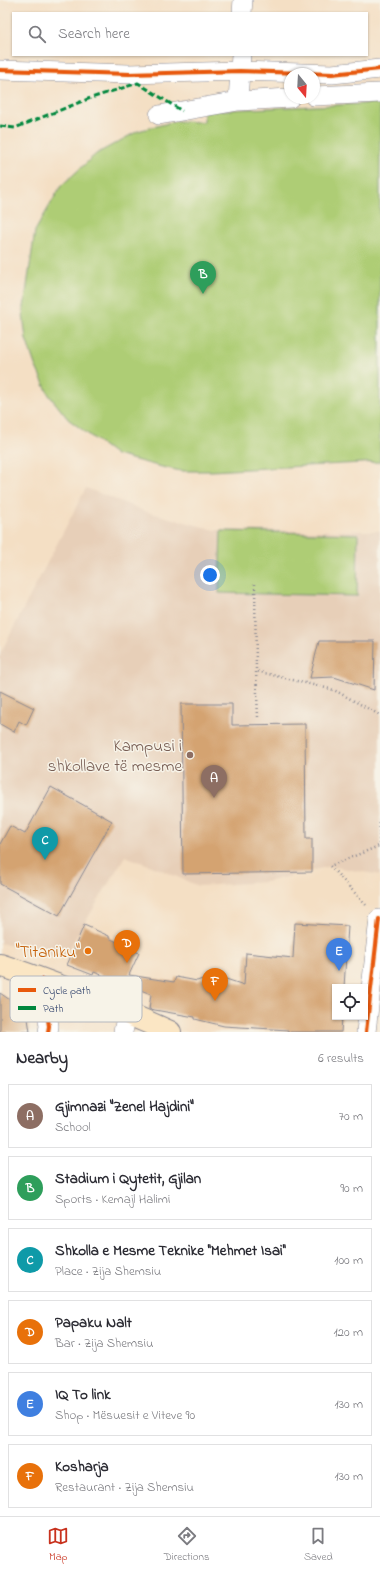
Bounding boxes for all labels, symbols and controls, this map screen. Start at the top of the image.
search box [12,12,368,56]
icon: search [26,23,48,45]
text: Search here [58,23,130,45]
north arrow [284,68,320,104]
pin: B [190,261,216,294]
your location [200,565,220,585]
place label: Kampusi i shkollave të mesme [48,734,182,779]
marker: Kampusi i shkollave të mesme [185,750,195,760]
pin: A [201,765,227,798]
pin: C [32,827,58,860]
pin: D [114,930,140,963]
pin: E [326,938,352,971]
place label: "Titaniku" [16,940,80,965]
marker: "Titaniku" [83,946,93,956]
pin: F [202,968,228,1001]
legend [10,976,142,1022]
text: Cycle path [43,983,91,1000]
map controls [332,984,368,1020]
button: locate [332,984,368,1020]
text: Path [43,1001,64,1017]
text: Nearby [16,1046,68,1071]
text: 6 results [318,1049,364,1068]
text: Gjimnazi "Zenel Hajdini" [55,1096,194,1118]
text: A [26,1107,34,1126]
text: 70 m [339,1107,363,1126]
text: School [55,1118,91,1137]
text: Stadium i Qytetit, Gjilan [55,1168,201,1190]
text: B [26,1179,34,1198]
text: 90 m [340,1179,363,1198]
text: Sports · Kemajl Halimi [55,1190,170,1209]
text: Shkolla e Mesme Teknike ''Mehmet Isai'' [55,1240,286,1262]
text: C [26,1251,34,1270]
text: 100 m [334,1251,363,1270]
text: Place · Zija Shemsiu [55,1262,161,1281]
text: Papaku Nalt [55,1312,132,1334]
text: D [25,1323,35,1342]
text: 120 m [333,1323,363,1342]
text: Bar · Zija Shemsiu [55,1334,153,1353]
text: IQ To link [55,1384,111,1406]
text: E [26,1395,34,1414]
text: 130 m [335,1395,363,1414]
text: Shop · Mësuesit e Viteve 90 [55,1406,195,1425]
text: Kosharja [55,1456,109,1478]
text: F [26,1467,34,1486]
text: 130 m [335,1467,363,1486]
text: Restaurant · Zija Shemsiu [55,1478,194,1497]
tab: Map [47,1525,69,1565]
tab: Directions [164,1525,210,1565]
tab: Saved [304,1525,333,1565]

